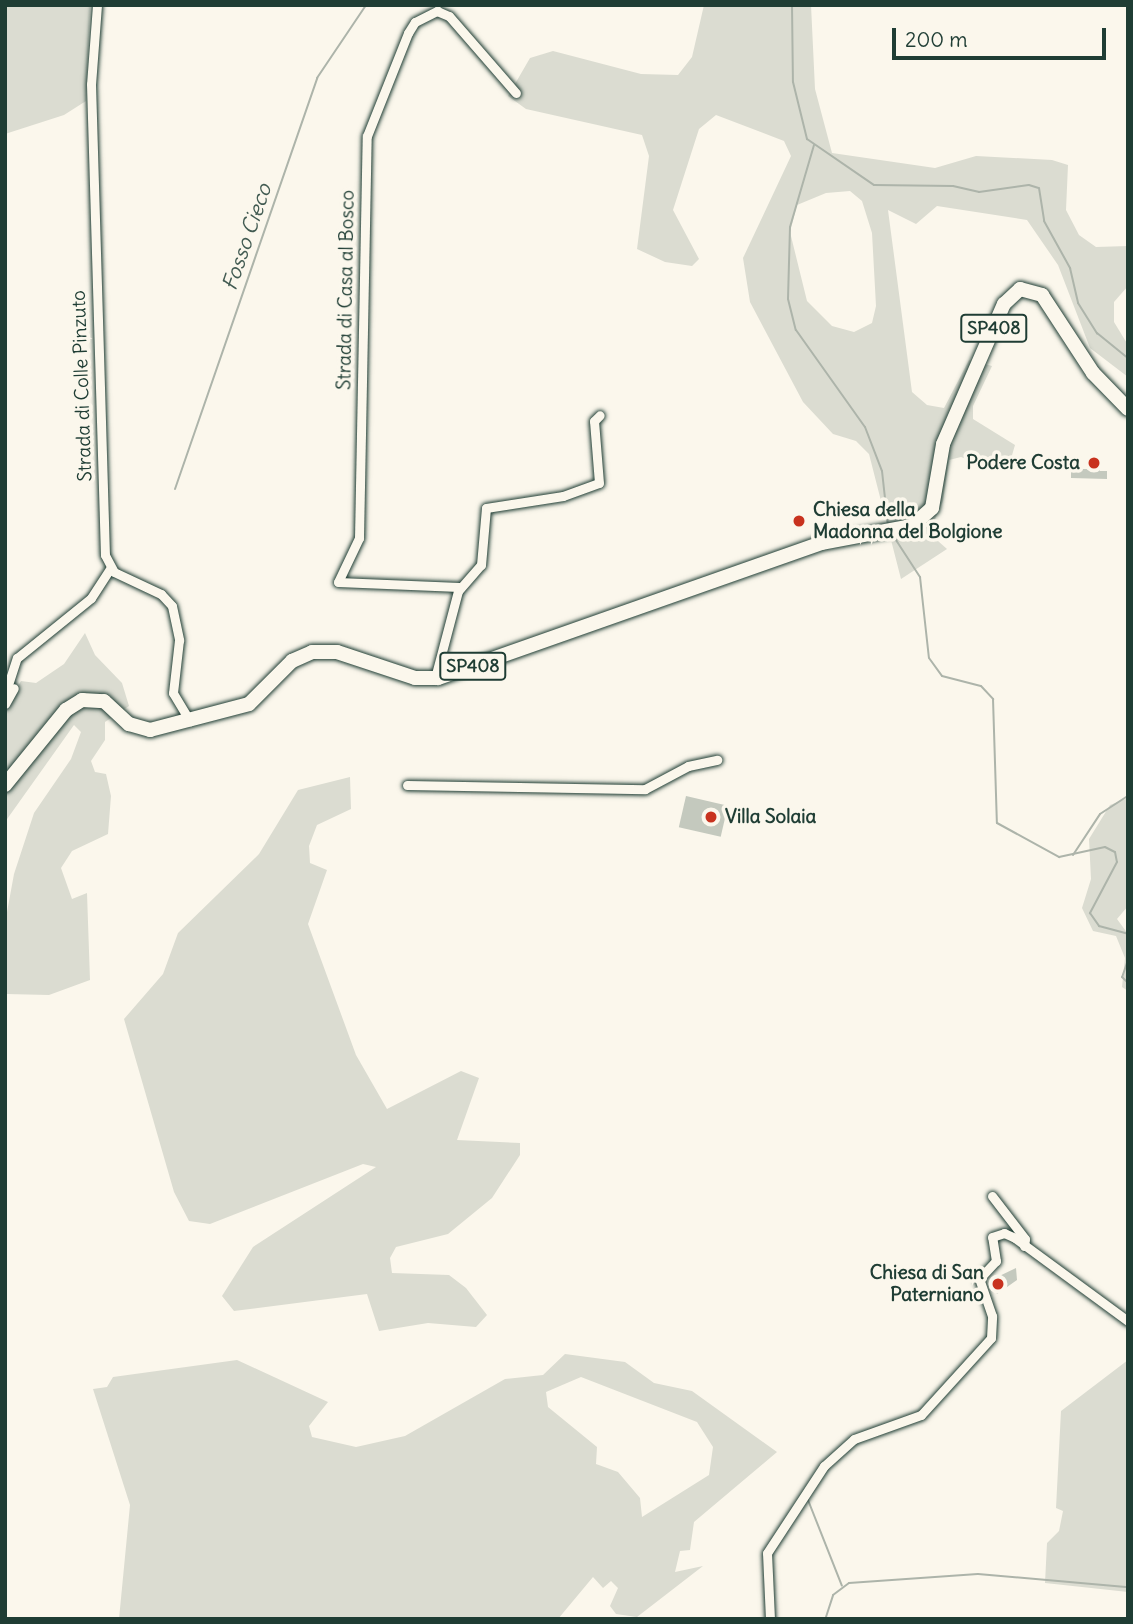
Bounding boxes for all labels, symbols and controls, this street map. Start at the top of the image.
scale bar [895,14,1108,58]
text: 200 m [905,26,968,53]
water label: Fosso Cieco [217,181,277,293]
street label: Strada di Casa al Bosco [333,190,359,390]
street label: Strada di Colle Pinzuto [67,290,97,482]
road number: SP408 [959,314,1029,342]
place label: Podere Costa [966,452,1080,474]
marker: Podere Costa [1086,455,1102,471]
place label: Chiesa della Madonna del Bolgione [813,499,1003,543]
marker: Chiesa della Madonna del Bolgione [791,513,807,529]
road number: SP408 [438,652,508,680]
place label: Villa Solaia [725,806,816,828]
marker: Villa Solaia [703,809,719,825]
place label: Chiesa di San Paterniano [870,1262,984,1306]
marker: Chiesa di San Paterniano [990,1276,1006,1292]

